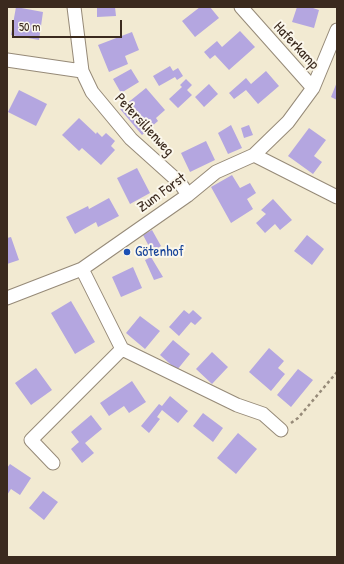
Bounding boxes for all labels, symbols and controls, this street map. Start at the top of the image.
scale bar [14,12,124,38]
text: 50 m [19,18,40,35]
street label: Haferkamp [269,18,323,74]
street label: Petersilienweg [111,90,177,160]
street label: Zum Forst [134,169,190,217]
place label: Götenhof [135,243,184,261]
marker: Götenhof [122,247,132,257]

